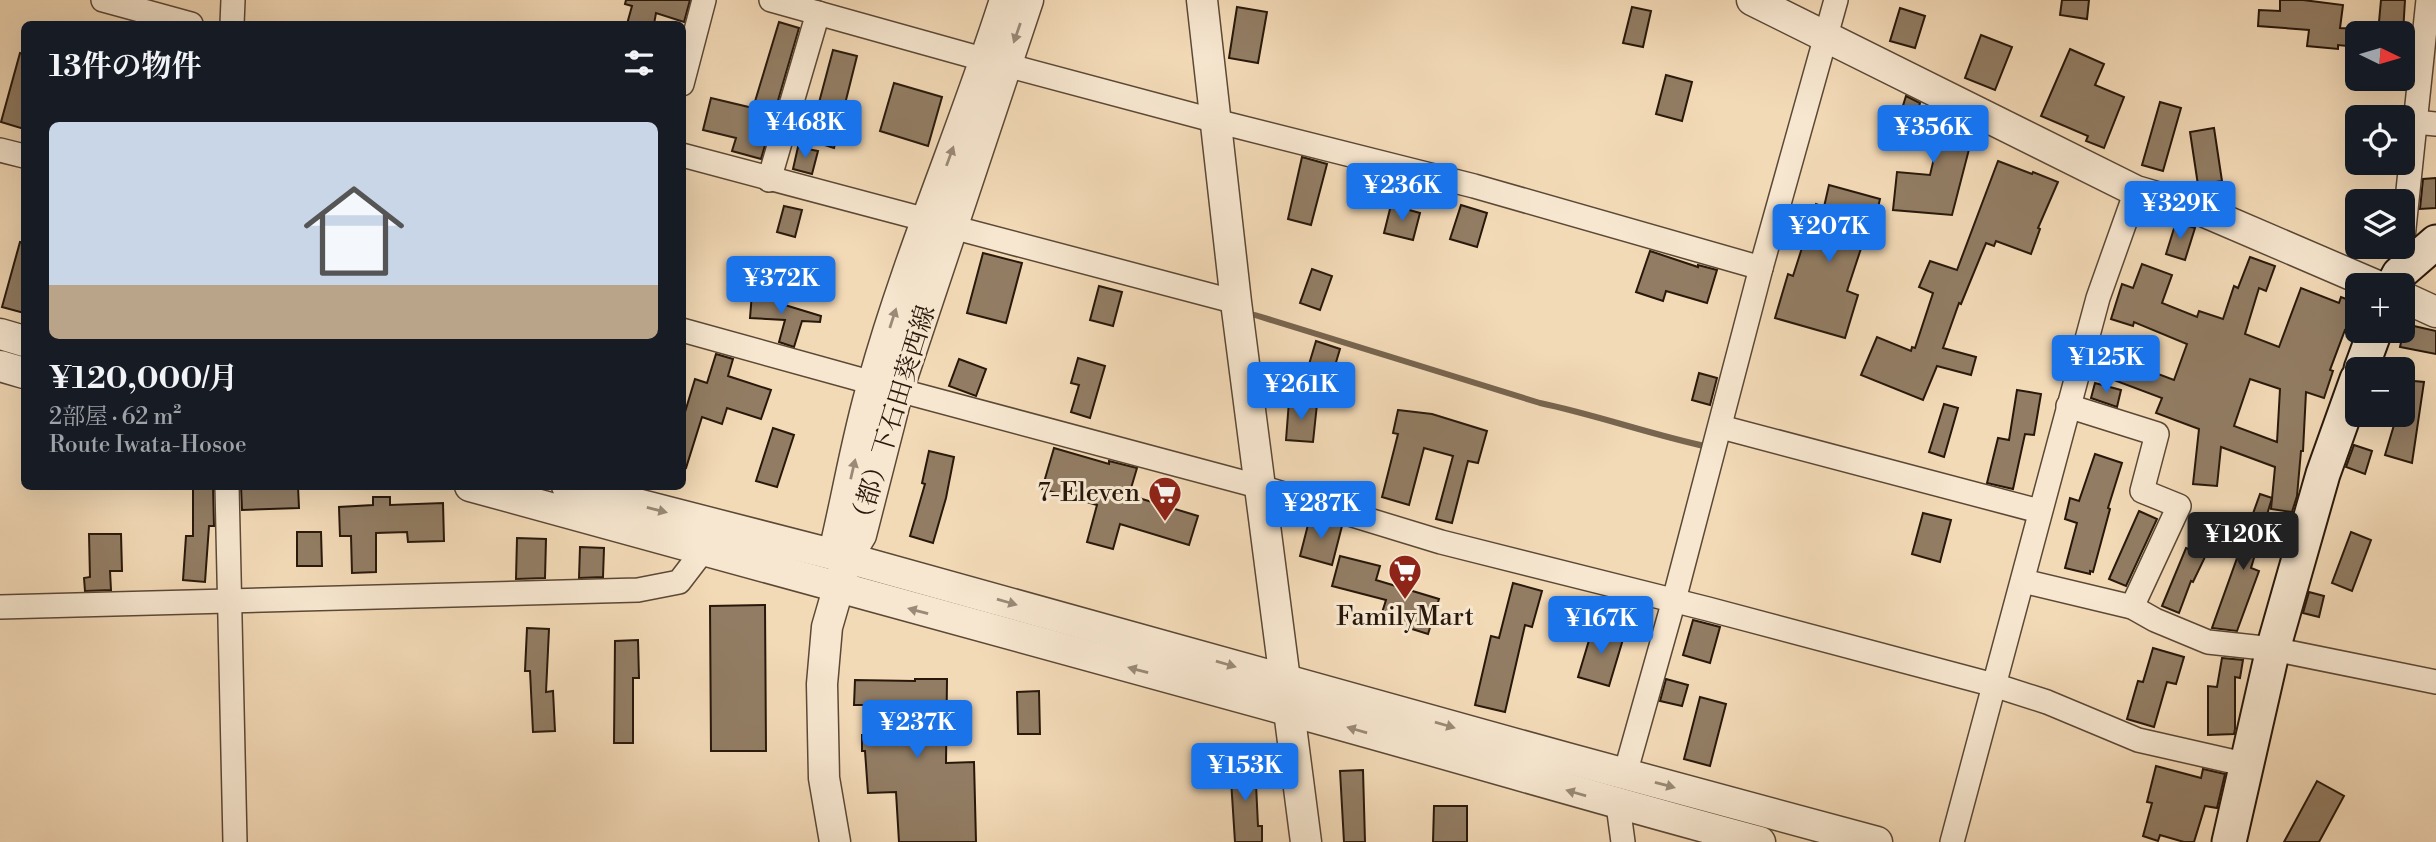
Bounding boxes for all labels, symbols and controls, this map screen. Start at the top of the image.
north arrow [2345,21,2415,91]
map controls [2345,21,2415,427]
one-way arrow [1011,22,1022,43]
icon: filters [620,44,658,82]
text: 13件の物件 [49,48,201,86]
pin: ¥468K [756,100,854,160]
button: locate [2345,105,2415,175]
pin: ¥356K [1884,106,1982,165]
text: ¥468K [765,109,845,137]
text: ¥356K [1894,114,1972,142]
one-way arrow [945,146,956,167]
pin: ¥236K [1353,164,1451,223]
icon: home [291,168,417,294]
text: ¥236K [1363,172,1441,200]
pin: ¥329K [2131,182,2229,241]
button: layers [2345,189,2415,259]
text: ¥329K [2141,190,2219,218]
pin: ¥207K [1780,204,1878,264]
text: ¥207K [1789,213,1869,241]
pin: ¥372K [732,256,830,316]
text: ¥372K [742,265,820,293]
button: + [2345,273,2415,343]
street label: （都）下石田葵西線 [843,301,943,535]
one-way arrow [889,308,899,329]
pin: ¥125K [2057,336,2155,395]
text: ¥125K [2068,344,2144,372]
button: − [2345,357,2415,427]
text: ¥120,000/月 [49,360,238,398]
pin: ¥261K [1252,362,1350,422]
text: ¥261K [1263,371,1339,399]
text: 2部屋 · 62 m² [49,403,181,431]
text: Route Iwata-Hosoe [49,431,247,459]
one-way arrow [848,458,859,480]
supermarket icon: 7-Eleven [1146,474,1184,523]
place label: 7-Eleven [1038,477,1140,509]
pin: ¥287K [1272,482,1370,541]
text: ¥287K [1282,490,1360,518]
one-way arrow [646,505,668,516]
pin: ¥120K [2194,512,2292,572]
text: ¥120K [2204,521,2282,549]
supermarket icon: FamilyMart [1386,552,1424,601]
pin: ¥167K [1552,596,1650,656]
one-way arrow [997,598,1018,608]
place label: FamilyMart [1336,601,1474,633]
one-way arrow [907,605,929,616]
text: ¥167K [1564,605,1638,633]
one-way arrow [1216,659,1237,669]
one-way arrow [1127,664,1149,675]
pin: ¥237K [868,700,966,760]
text: ¥237K [878,709,956,737]
one-way arrow [1435,720,1456,730]
one-way arrow [1346,724,1368,735]
pin: ¥153K [1196,744,1294,803]
text: ¥153K [1207,752,1283,780]
one-way arrow [1654,780,1676,791]
one-way arrow [1565,787,1586,797]

